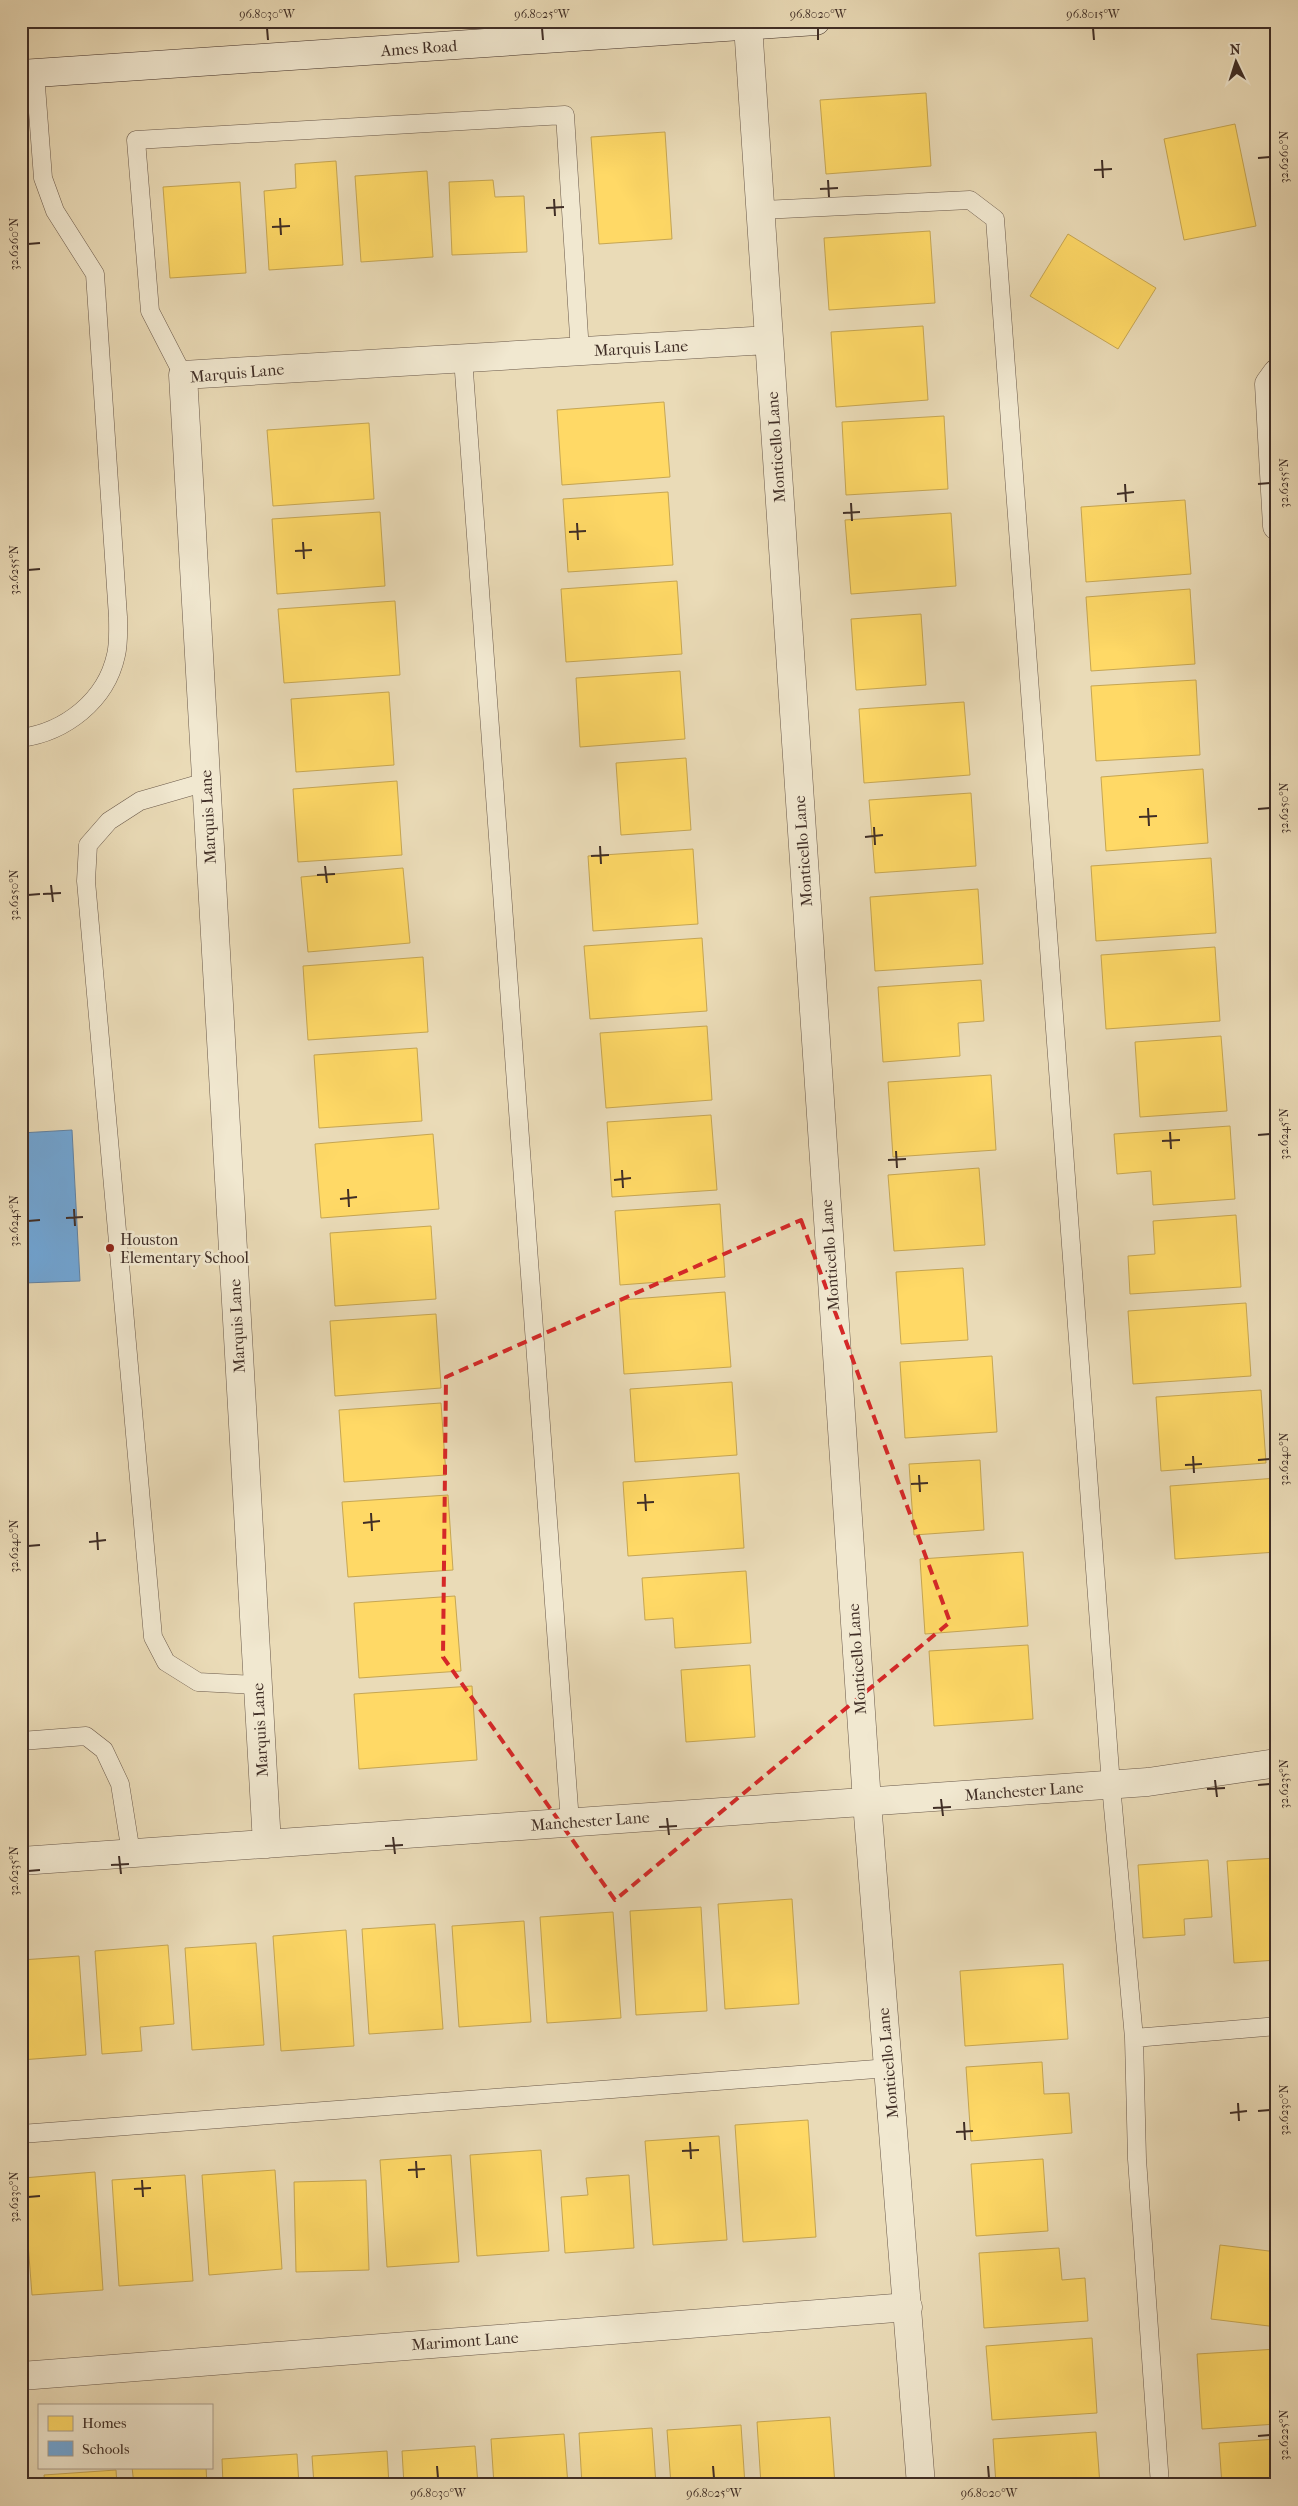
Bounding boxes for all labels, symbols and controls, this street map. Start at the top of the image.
text: 96.8030°W [239,7,296,21]
text: 96.8025°W [514,7,571,21]
text: 96.8020°W [790,7,848,21]
text: 96.8015°W [1066,7,1121,21]
street label: Ames Road [379,36,458,60]
north arrow [1210,38,1260,88]
text: N [1229,41,1241,58]
text: 32.6260°N [1277,131,1291,183]
text: 32.6260°N [7,218,21,270]
street label: Marquis Lane [593,336,689,360]
street label: Marquis Lane [189,359,285,387]
street label: Monticello Lane [763,391,789,503]
text: 32.6255°N [1277,458,1291,508]
text: 32.6255°N [7,545,21,595]
street label: Marquis Lane [196,769,220,865]
text: 32.6250°N [1277,782,1291,834]
street label: Monticello Lane [790,795,816,907]
text: 32.6250°N [7,869,21,921]
text: 32.6245°N [1277,1108,1291,1160]
text: 32.6245°N [7,1195,21,1247]
street label: Monticello Lane [817,1199,843,1311]
place label: Houston Elementary School [120,1230,249,1267]
marker: Houston Elementary School [104,1242,116,1254]
street label: Marquis Lane [225,1278,249,1374]
text: 32.6240°N [1277,1432,1291,1486]
text: 32.6240°N [7,1519,21,1573]
street label: Monticello Lane [844,1603,870,1715]
street label: Marquis Lane [248,1682,272,1778]
text: 32.6235°N [1277,1759,1291,1809]
street label: Manchester Lane [964,1777,1084,1805]
street label: Manchester Lane [530,1807,650,1835]
text: 32.6235°N [7,1846,21,1896]
street label: Monticello Lane [874,2007,902,2119]
text: 32.6230°N [1277,2084,1291,2136]
text: 32.6230°N [7,2171,21,2223]
street label: Marimont Lane [411,2328,519,2354]
legend [38,2404,212,2468]
text: 32.6225°N [1277,2410,1291,2460]
text: Homes [82,2414,127,2432]
text: Schools [82,2440,130,2458]
text: 96.8030°W [410,2486,467,2500]
text: 96.8025°W [686,2486,743,2500]
text: 96.8020°W [961,2486,1019,2500]

